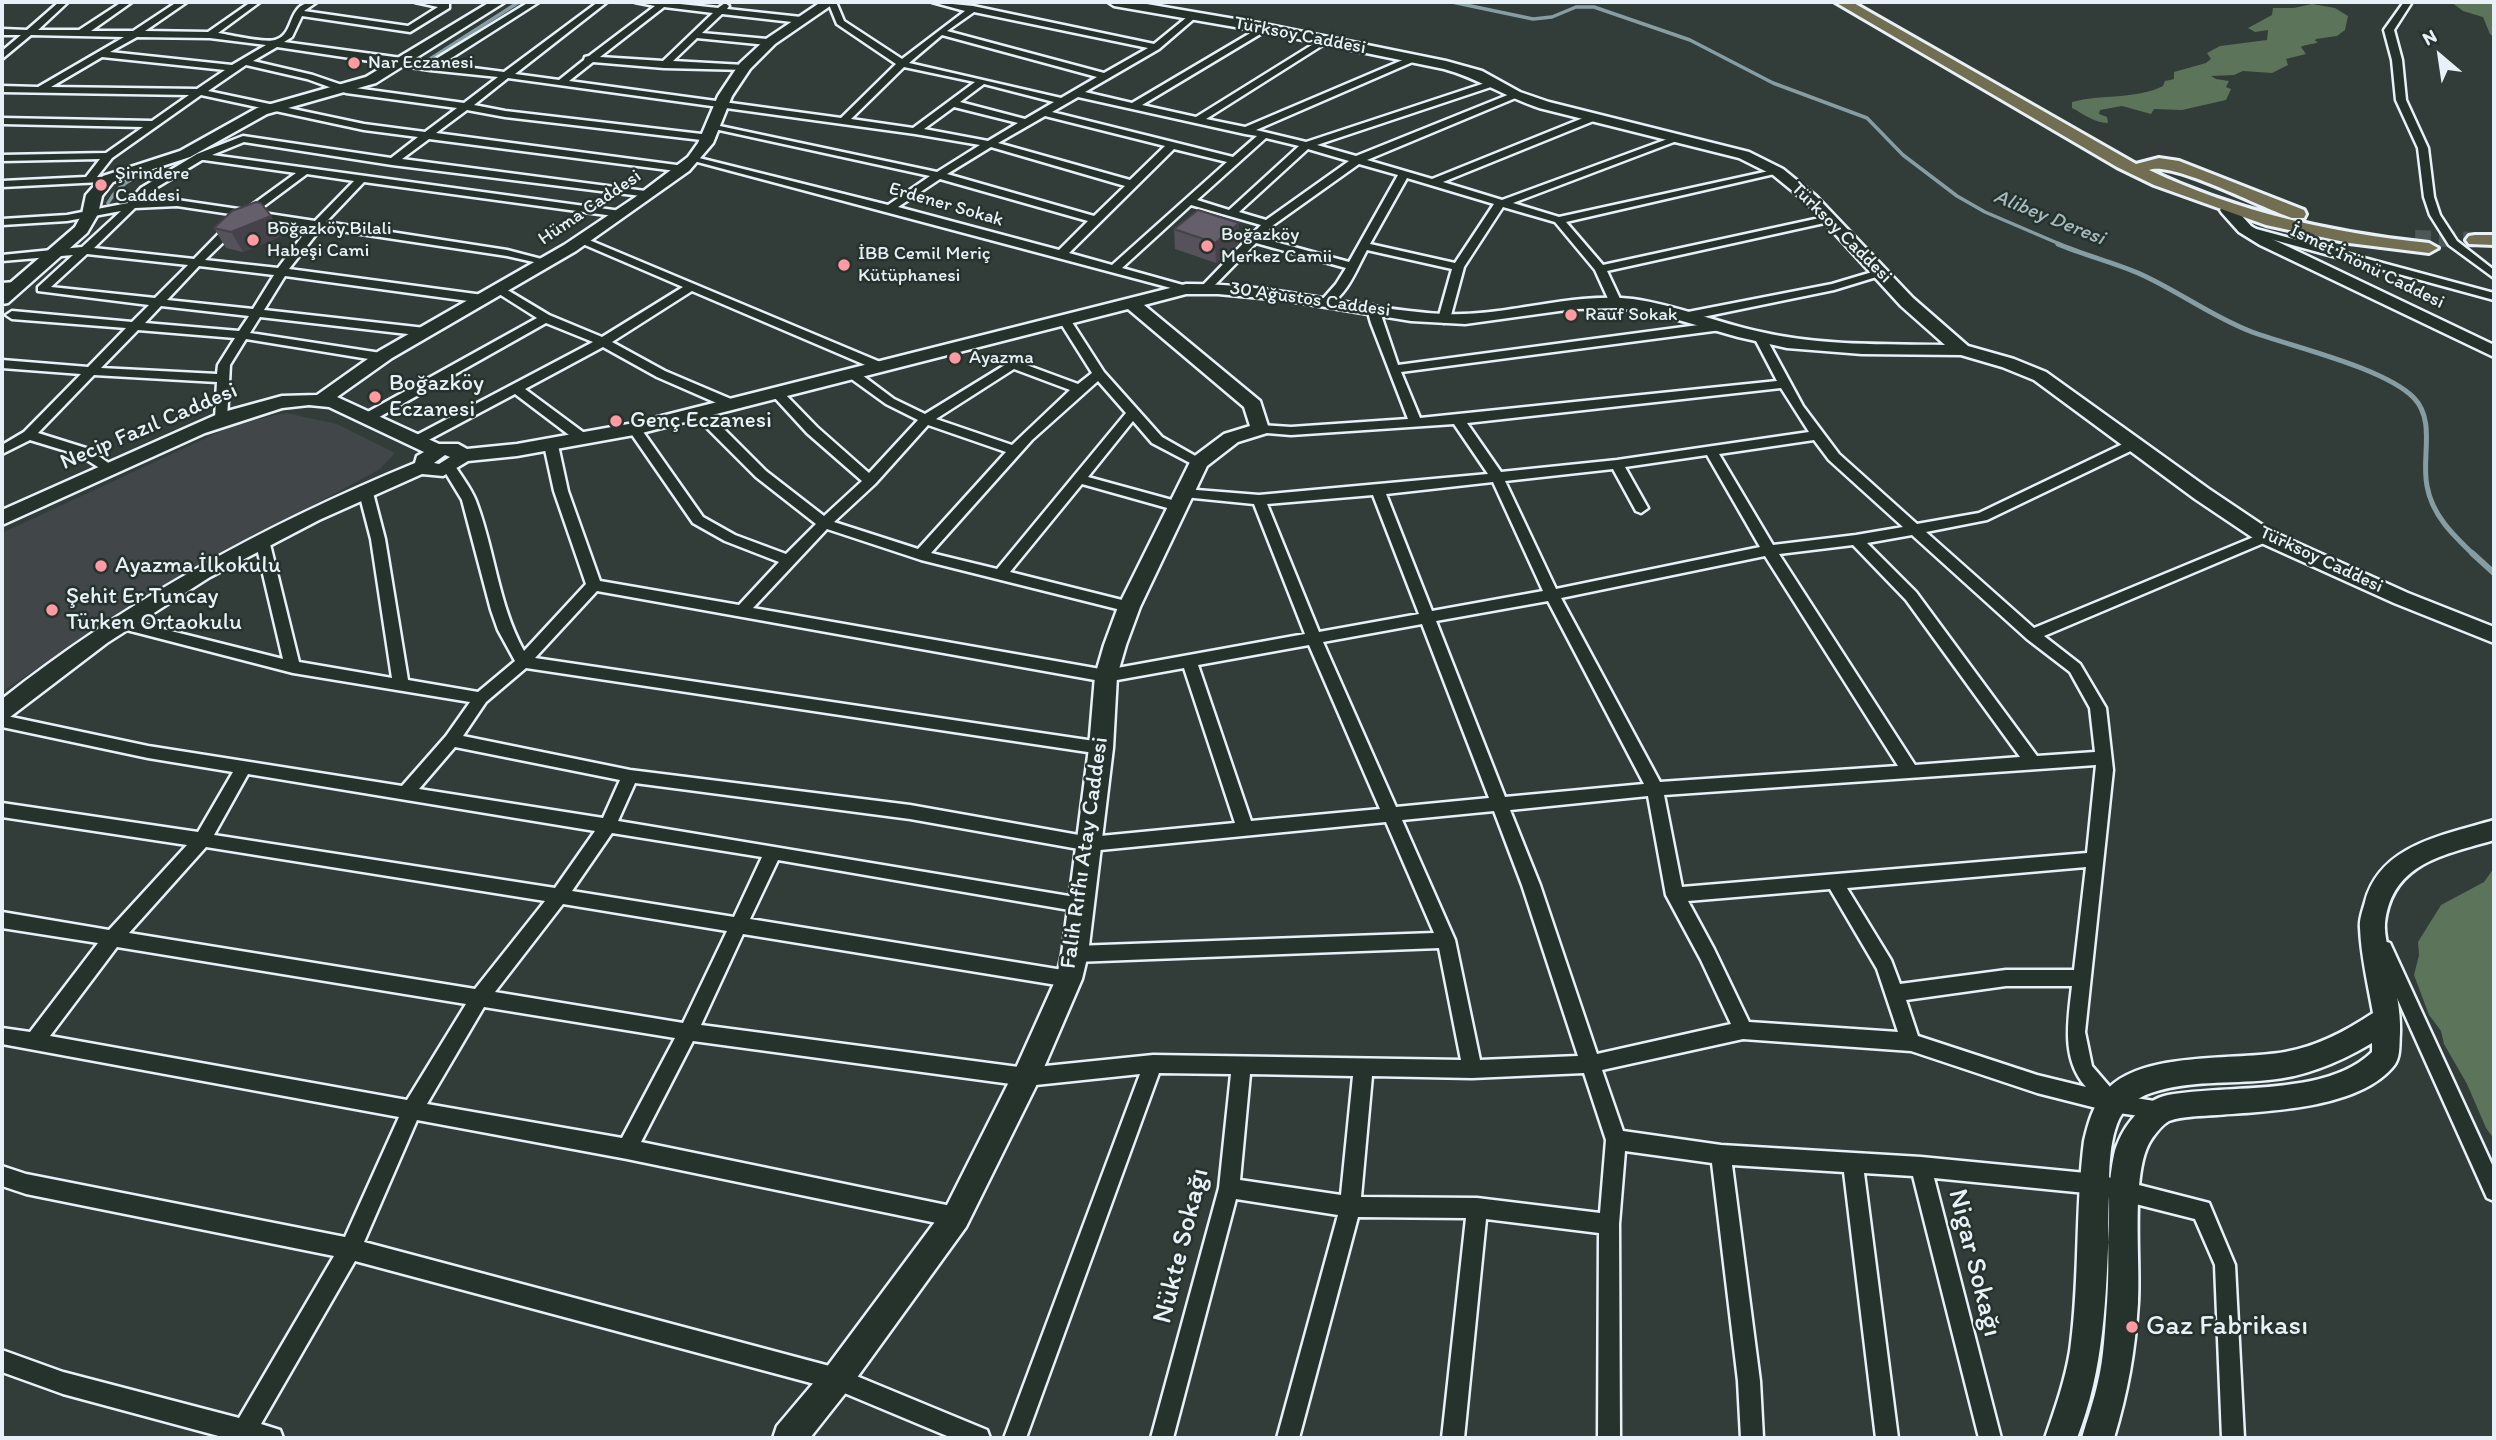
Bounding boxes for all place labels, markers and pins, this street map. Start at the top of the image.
place label: Nar Eczanesi [368,52,474,74]
marker: Nar Eczanesi [346,55,362,71]
place label: Şirindere Caddesi [115,163,189,207]
marker: Şirindere Caddesi [93,177,109,193]
place label: Boğazköy Bilali Habeşi Cami [267,218,392,262]
place label: Boğazköy Merkez Camii [1221,224,1332,268]
marker: Boğazköy Bilali Habeşi Cami [245,232,261,248]
marker: Boğazköy Merkez Camii [1199,238,1215,254]
place label: İBB Cemil Meriç Kütüphanesi [858,243,991,287]
marker: İBB Cemil Meriç Kütüphanesi [836,257,852,273]
place label: Rauf Sokak [1585,304,1677,326]
marker: Rauf Sokak [1563,307,1579,323]
place label: Ayazma [969,347,1034,369]
marker: Ayazma [947,350,963,366]
place label: Boğazköy Eczanesi [389,370,484,424]
marker: Boğazköy Eczanesi [367,389,383,405]
place label: Genç Eczanesi [630,407,772,435]
marker: Genç Eczanesi [608,413,624,429]
place label: Ayazma İlkokulu [115,552,281,580]
marker: Ayazma İlkokulu [93,558,109,574]
place label: Şehit Er Tuncay Türken Ortaokulu [66,583,242,637]
marker: Şehit Er Tuncay Türken Ortaokulu [44,602,60,618]
place label: Gaz Fabrikası [2146,1310,2308,1344]
marker: Gaz Fabrikası [2124,1319,2140,1335]

